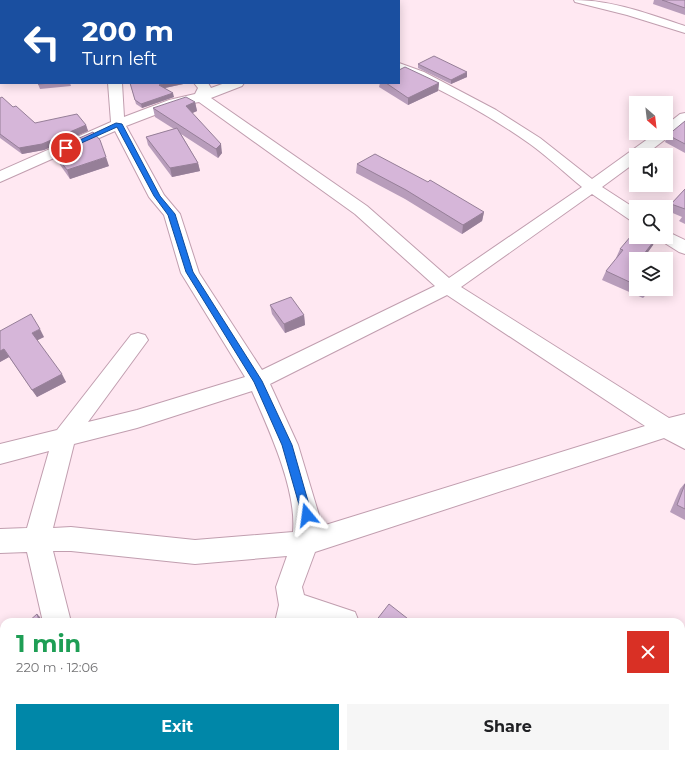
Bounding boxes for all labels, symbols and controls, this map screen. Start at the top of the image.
text: 200 m [82,14,174,48]
icon: left [16,16,68,68]
text: Turn left [82,48,157,70]
north arrow [629,96,673,140]
map controls [629,96,673,296]
pin [49,131,83,165]
icon: arrive [55,137,77,159]
button: sound [629,148,673,192]
button: search [629,200,673,244]
button: layers [629,252,673,296]
position arrow [286,494,328,536]
text: 1 min [16,629,81,658]
button: close [627,631,669,673]
text: 220 m · 12:06 [16,659,98,675]
button: Exit [16,704,339,750]
button: Share [347,704,669,750]

